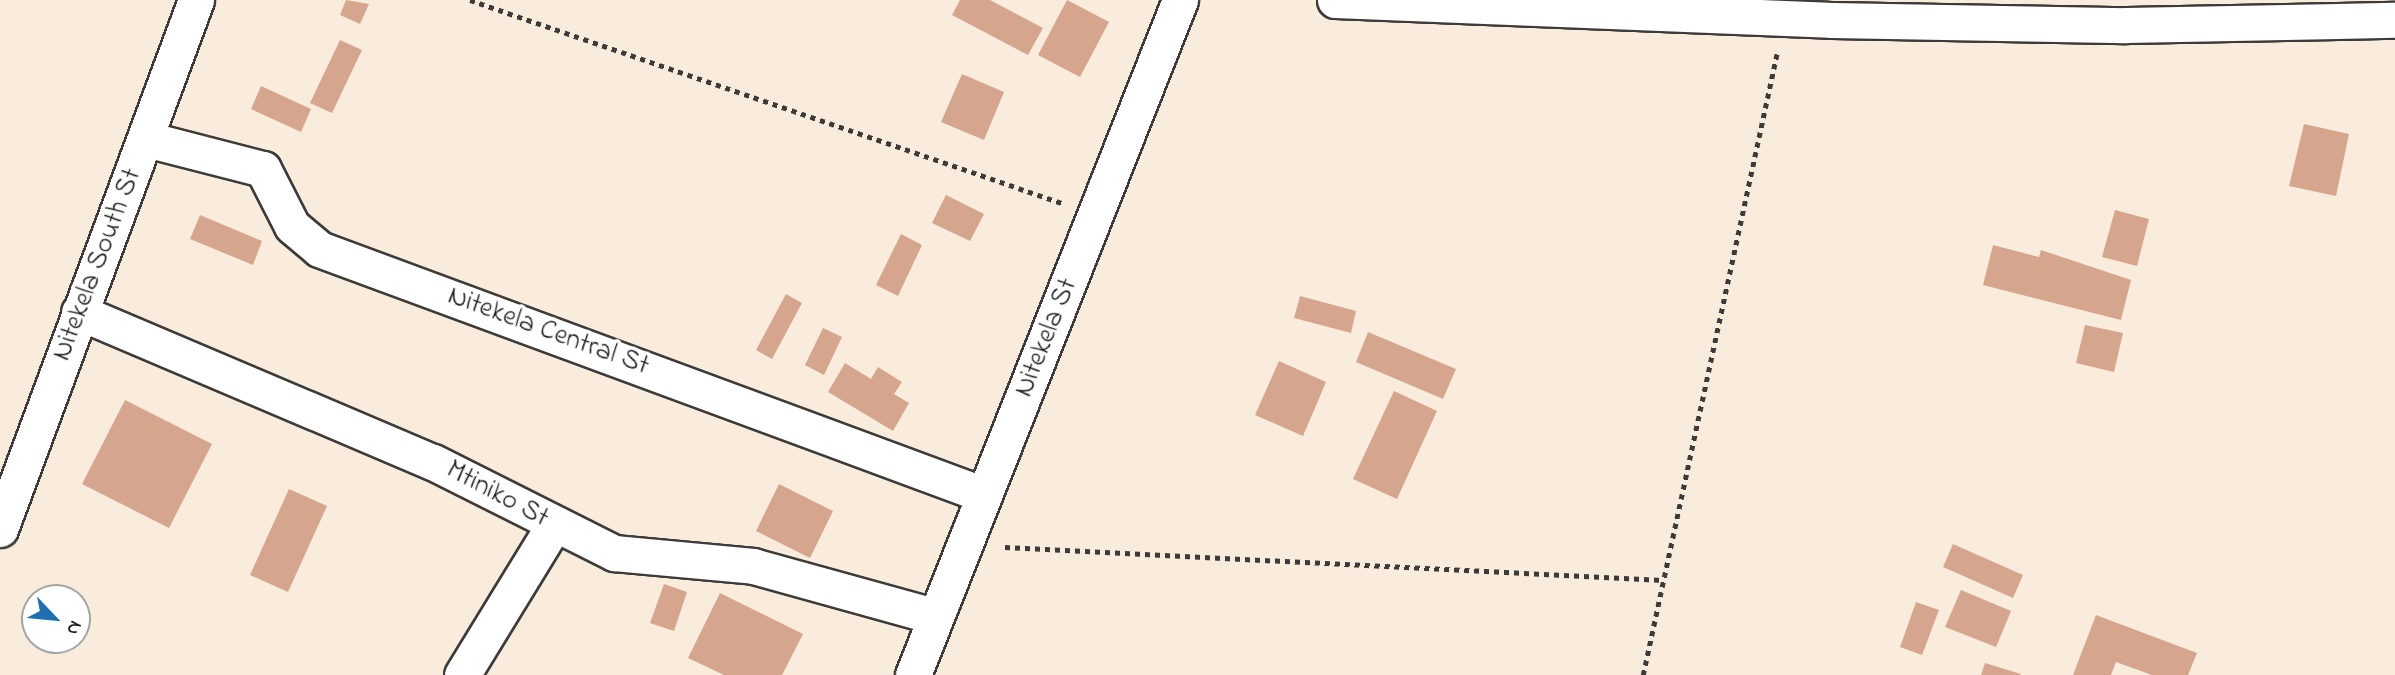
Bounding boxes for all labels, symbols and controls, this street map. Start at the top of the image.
street label: Nitekela South St [46,164,150,366]
street label: Nitekela St [1008,274,1086,402]
street label: Nitekela Central St [443,280,653,384]
street label: Mtiniko St [440,454,554,536]
north arrow [21,584,91,654]
text: N [59,616,88,639]

